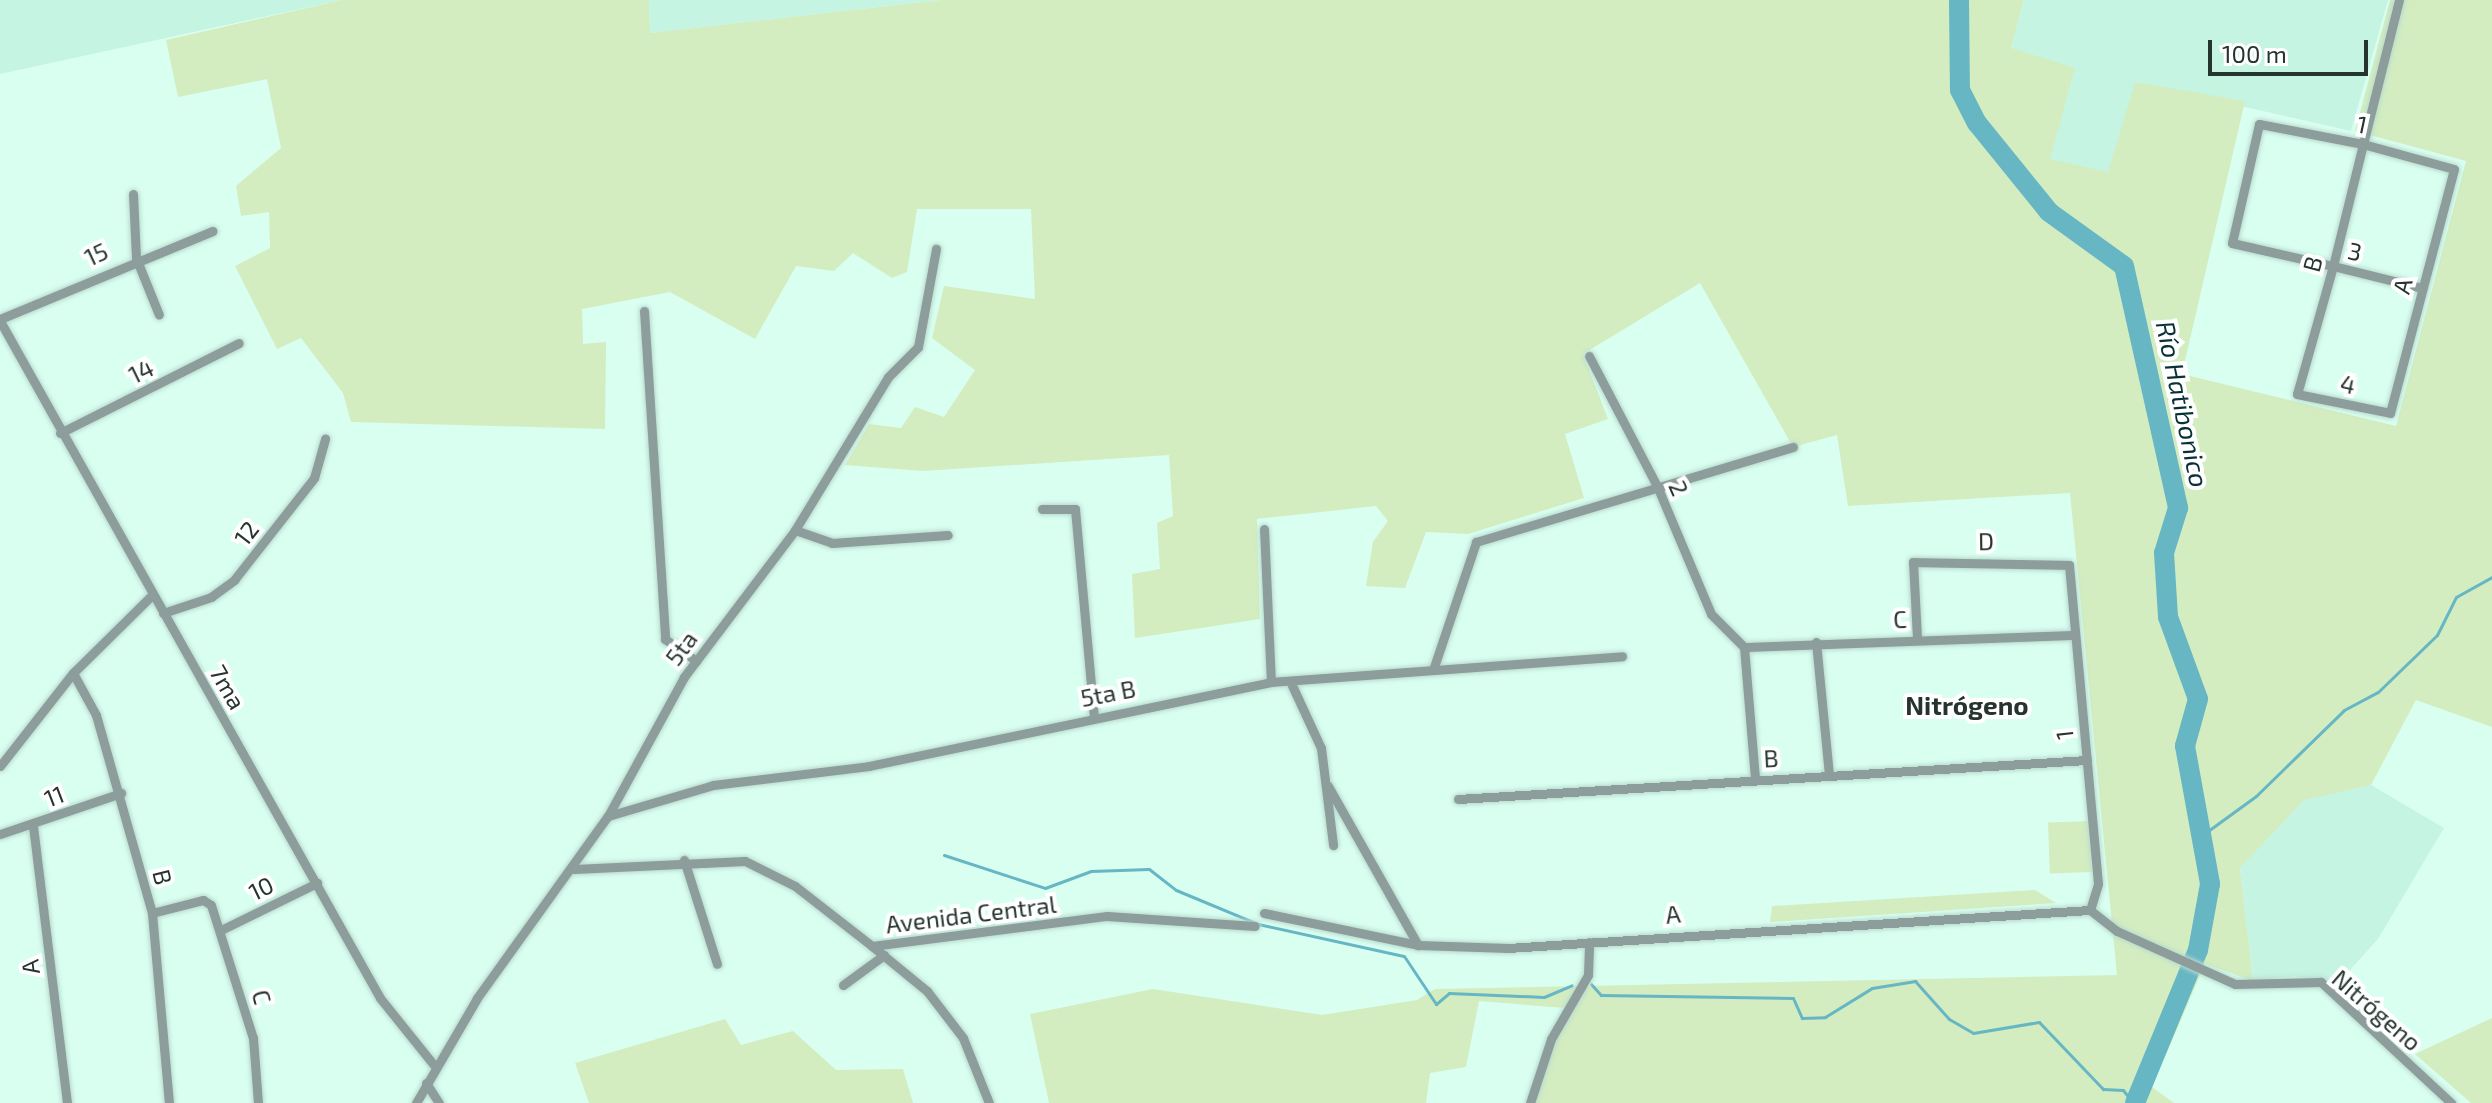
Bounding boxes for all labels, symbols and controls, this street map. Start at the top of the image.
scale bar [2212,24,2372,74]
text: 100 m [2222,39,2287,68]
street label: 1 [2354,109,2370,139]
street label: 3 [2345,235,2365,267]
street label: 15 [80,236,112,272]
street label: B [2296,253,2328,275]
street label: A [2386,275,2418,297]
water label: Río Hatibonico [2150,318,2216,490]
street label: 14 [124,353,158,389]
street label: 4 [2338,368,2358,400]
street label: 2 [1663,476,1695,500]
street label: 12 [228,515,264,551]
street label: D [1978,526,1994,556]
street label: C [1893,604,1907,634]
street label: 5ta [659,625,703,671]
street label: 7ma [204,660,252,714]
street label: 5ta B [1078,674,1138,712]
district label: Nitrógeno [1905,689,2029,721]
street label: 1 [2049,729,2079,741]
street label: B [1763,743,1779,773]
street label: 11 [40,779,68,813]
street label: B [147,866,179,888]
street label: 10 [244,870,278,906]
street label: Avenida Central [884,889,1058,939]
street label: A [1664,899,1682,929]
street label: A [15,958,45,976]
street label: Nitrógeno [2327,963,2427,1057]
street label: C [246,987,278,1007]

